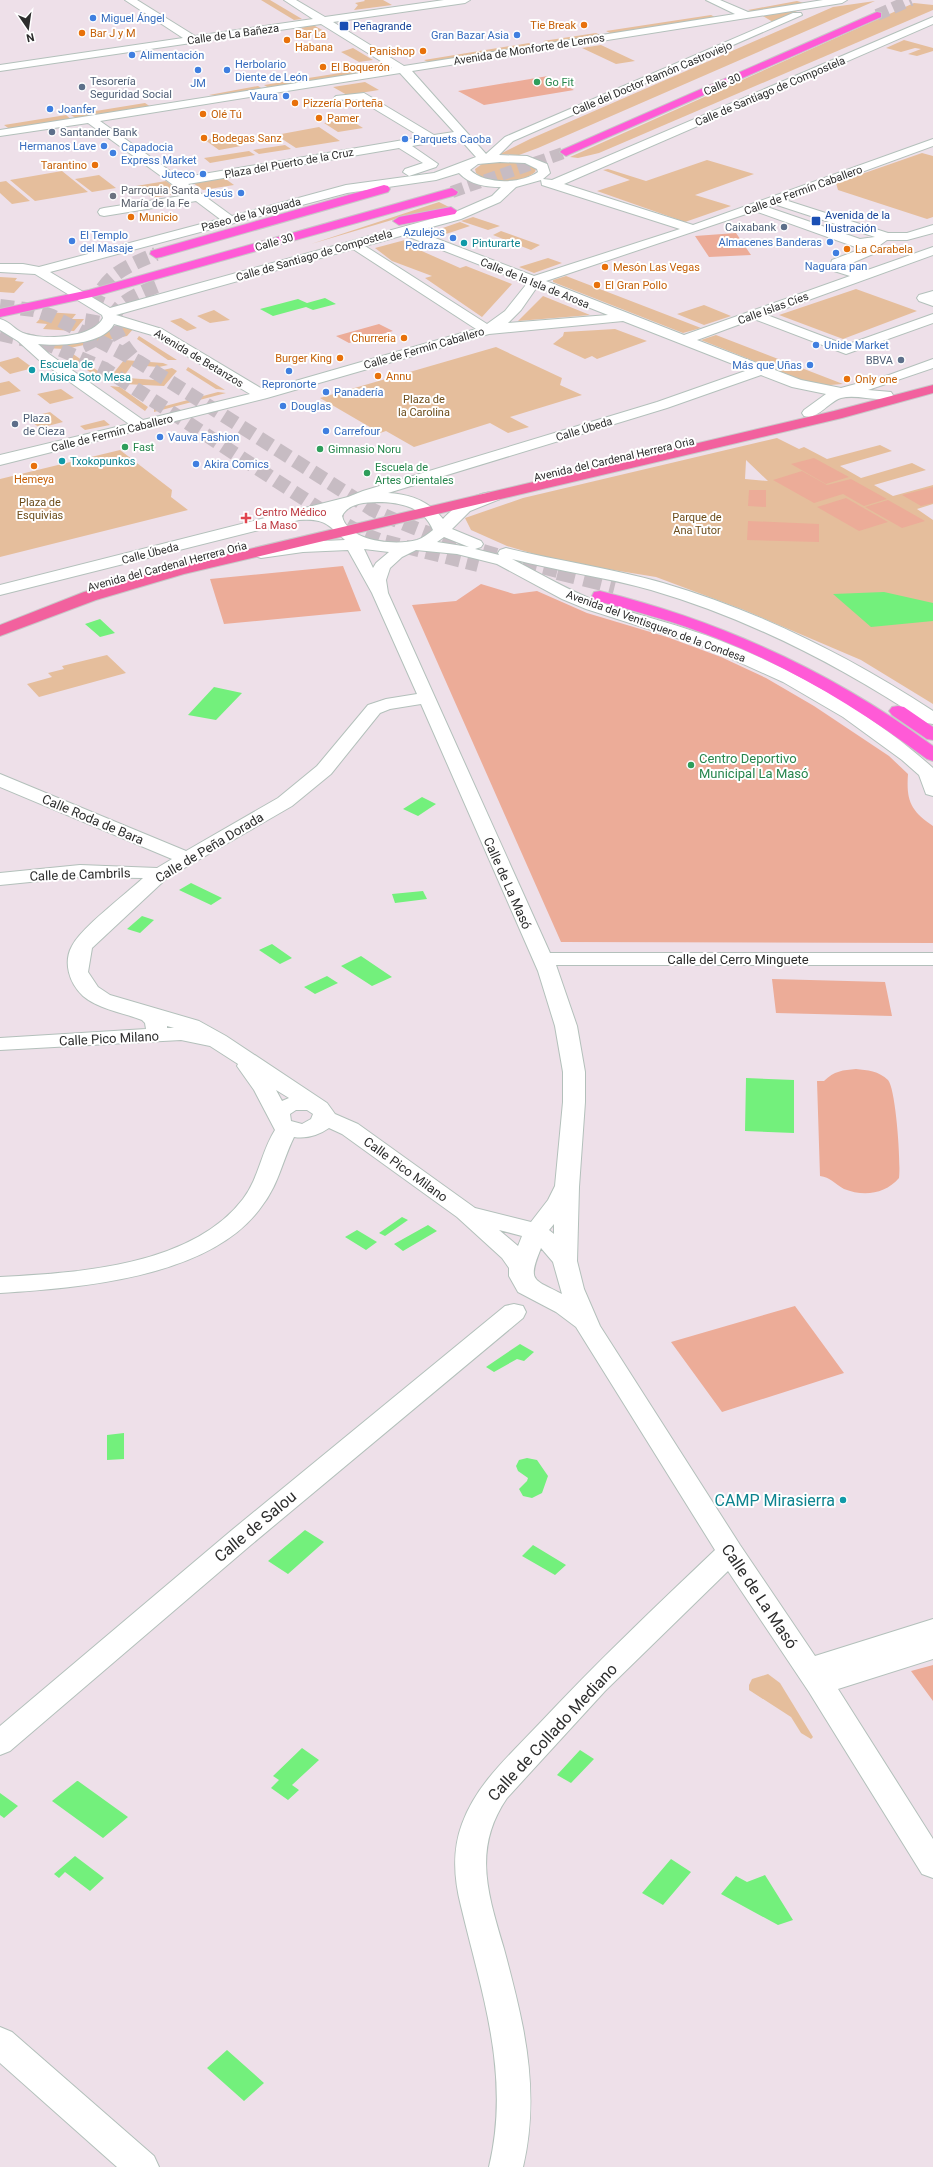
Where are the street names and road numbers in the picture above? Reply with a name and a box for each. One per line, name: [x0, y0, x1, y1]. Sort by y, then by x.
street label: Calle de La Bañeza: [186, 22, 280, 47]
street label: Avenida de Monforte de Lemos: [453, 31, 606, 68]
street label: Calle del Doctor Ramón Castroviejo: [570, 39, 734, 118]
street label: Calle de Santiago de Compostela: [693, 54, 847, 129]
street label: Calle 30: [702, 71, 743, 98]
street label: Plaza del Puerto de la Cruz: [223, 146, 355, 181]
street label: Calle de Fermín Caballero: [742, 163, 864, 218]
street label: Paseo de la Vaguada: [200, 195, 302, 234]
street label: Calle de Santiago de Compostela: [235, 227, 394, 284]
street label: Calle 30: [253, 231, 295, 254]
street label: Calle de la Isla de Arosa: [478, 256, 591, 311]
street label: Calle Islas Cíes: [736, 290, 811, 327]
street label: Calle de Fermín Caballero: [362, 325, 486, 372]
street label: Avenida de Betanzos: [152, 327, 246, 390]
street label: Calle de Fermín Caballero: [50, 412, 174, 455]
street label: Calle Úbeda: [554, 415, 614, 444]
street label: Avenida del Cardenal Herrera Oria: [533, 435, 696, 484]
street label: Avenida del Cardenal Herrera Oria: [86, 539, 248, 594]
street label: Calle Úbeda: [120, 540, 180, 567]
street label: Avenida del Ventisquero de la Condesa: [564, 588, 747, 665]
street label: Calle Roda de Bara: [40, 791, 146, 848]
street label: Calle de Peña Dorada: [152, 809, 266, 886]
street label: Calle de La Masó: [481, 835, 535, 932]
street label: Calle de Cambrils: [29, 865, 131, 884]
street label: Calle del Cerro Minguete: [667, 952, 809, 967]
street label: Calle Pico Milano: [59, 1028, 159, 1049]
street label: Calle Pico Milano: [361, 1134, 451, 1205]
street label: Calle de Salou: [211, 1487, 300, 1566]
street label: Calle de La Masó: [718, 1540, 802, 1652]
street label: Calle de Collado Mediano: [484, 1660, 621, 1805]

